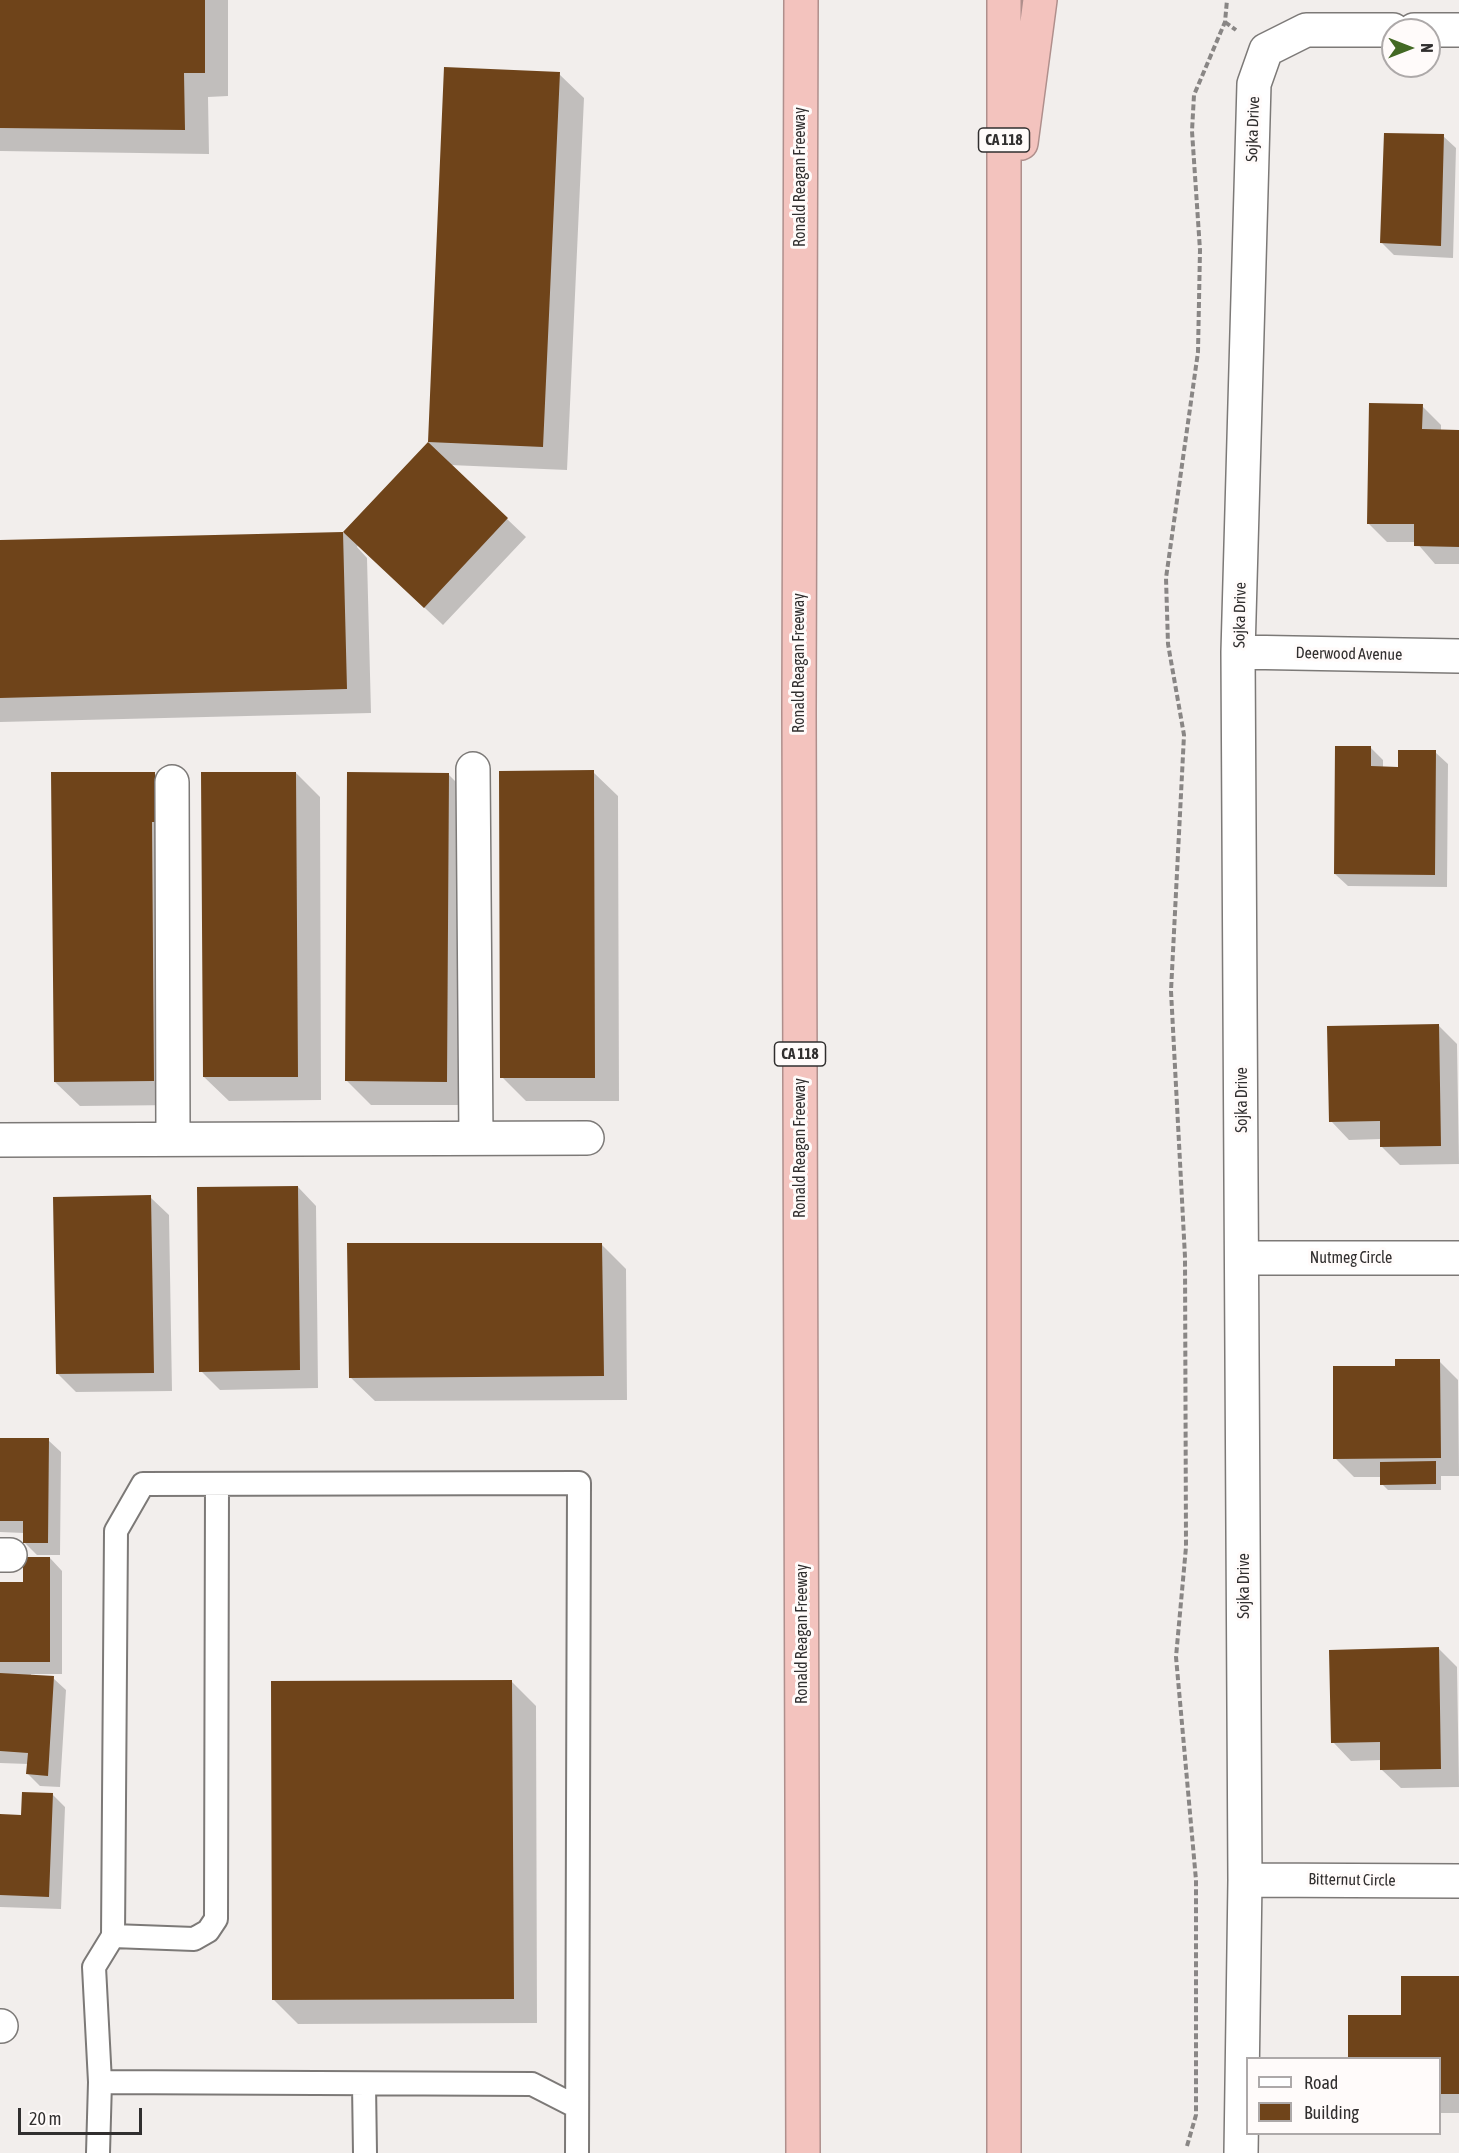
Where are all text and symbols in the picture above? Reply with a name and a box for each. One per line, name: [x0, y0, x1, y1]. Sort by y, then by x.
north arrow: [1381, 18, 1441, 78]
text: N: [1418, 43, 1436, 53]
street label: Sojka Drive: [1242, 96, 1264, 162]
street label: Ronald Reagan Freeway: [790, 107, 810, 247]
road number: CA 118: [978, 128, 1030, 152]
street label: Sojka Drive: [1230, 582, 1250, 648]
street label: Ronald Reagan Freeway: [789, 593, 809, 733]
street label: Deerwood Avenue: [1296, 643, 1402, 665]
road number: CA 118: [774, 1042, 826, 1066]
street label: Sojka Drive: [1232, 1067, 1252, 1133]
street label: Ronald Reagan Freeway: [790, 1078, 810, 1218]
street label: Nutmeg Circle: [1310, 1248, 1392, 1268]
street label: Sojka Drive: [1234, 1553, 1254, 1619]
street label: Ronald Reagan Freeway: [792, 1564, 812, 1704]
street label: Bitternut Circle: [1308, 1870, 1396, 1890]
legend: [1246, 2057, 1441, 2135]
text: Road: [1304, 2072, 1338, 2093]
scale bar: [21, 2096, 146, 2134]
text: Building: [1304, 2102, 1359, 2123]
text: 20 m: [29, 2108, 61, 2129]

